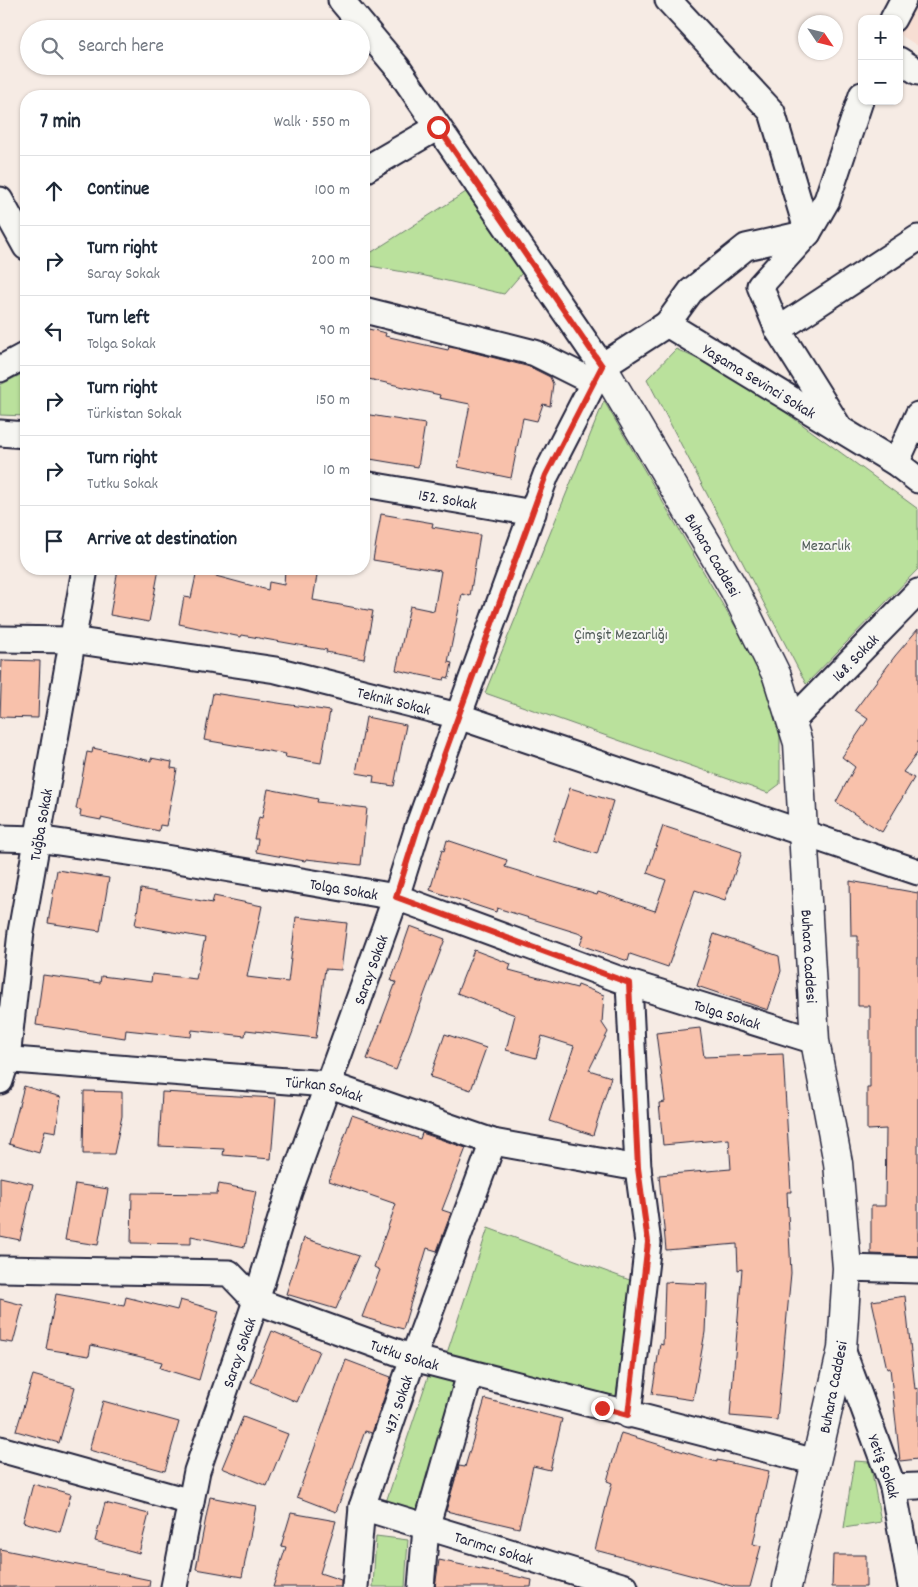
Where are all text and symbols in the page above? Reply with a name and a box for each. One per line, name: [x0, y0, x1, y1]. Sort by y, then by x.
north arrow: [798, 15, 843, 60]
map controls: [858, 15, 903, 105]
button: +: [858, 15, 903, 60]
search box: [20, 20, 370, 75]
icon: search: [38, 34, 66, 62]
text: Search here: [78, 34, 164, 61]
button: −: [858, 60, 903, 105]
text: 7 min: [40, 108, 81, 138]
text: Walk · 550 m: [274, 111, 350, 134]
route start: [427, 116, 450, 139]
icon: ahead: [40, 177, 68, 205]
text: Continue: [87, 177, 149, 204]
text: 100 m: [314, 179, 350, 202]
text: Turn right: [87, 236, 158, 263]
icon: right: [40, 247, 68, 275]
text: 200 m: [311, 249, 350, 272]
text: Saray Sokak: [87, 263, 160, 286]
text: Turn left: [87, 306, 150, 333]
icon: left: [40, 317, 68, 345]
text: 90 m: [319, 319, 350, 342]
text: Tolga Sokak: [87, 333, 156, 356]
street label: Yaşama Sevinci Sokak: [697, 339, 820, 426]
text: Turn right: [87, 376, 158, 403]
icon: right: [40, 387, 68, 415]
text: 150 m: [316, 389, 350, 412]
text: Türkistan Sokak: [87, 403, 182, 426]
text: Turn right: [87, 446, 158, 473]
icon: right: [40, 457, 68, 485]
text: 10 m: [323, 459, 350, 482]
text: Tutku Sokak: [87, 473, 158, 496]
street label: 152. Sokak: [416, 485, 478, 517]
street label: Buhara Caddesi: [678, 510, 745, 601]
icon: arrive: [40, 527, 68, 555]
text: Arrive at destination: [87, 527, 237, 554]
park label: Mezarlık: [801, 535, 851, 558]
park label: Çimşit Mezarlığı: [574, 624, 668, 647]
street label: 168. Sokak: [828, 630, 885, 688]
street label: Teknik Sokak: [354, 682, 433, 723]
street label: Tuğba Sokak: [25, 787, 60, 863]
street label: Tolga Sokak: [308, 874, 380, 908]
street label: Buhara Caddesi: [794, 909, 822, 1004]
street label: Saray Sokak: [349, 932, 395, 1008]
street label: Tolga Sokak: [690, 995, 763, 1037]
street label: Türkan Sokak: [284, 1072, 366, 1110]
street label: Saray Sokak: [218, 1315, 263, 1391]
street label: Tutku Sokak: [366, 1334, 441, 1378]
street label: Buhara Caddesi: [814, 1339, 855, 1436]
street label: 437. Sokak: [379, 1372, 420, 1438]
route end: [591, 1397, 614, 1420]
street label: Yetiş Sokak: [861, 1432, 904, 1501]
street label: Tarımcı Sokak: [451, 1527, 536, 1572]

